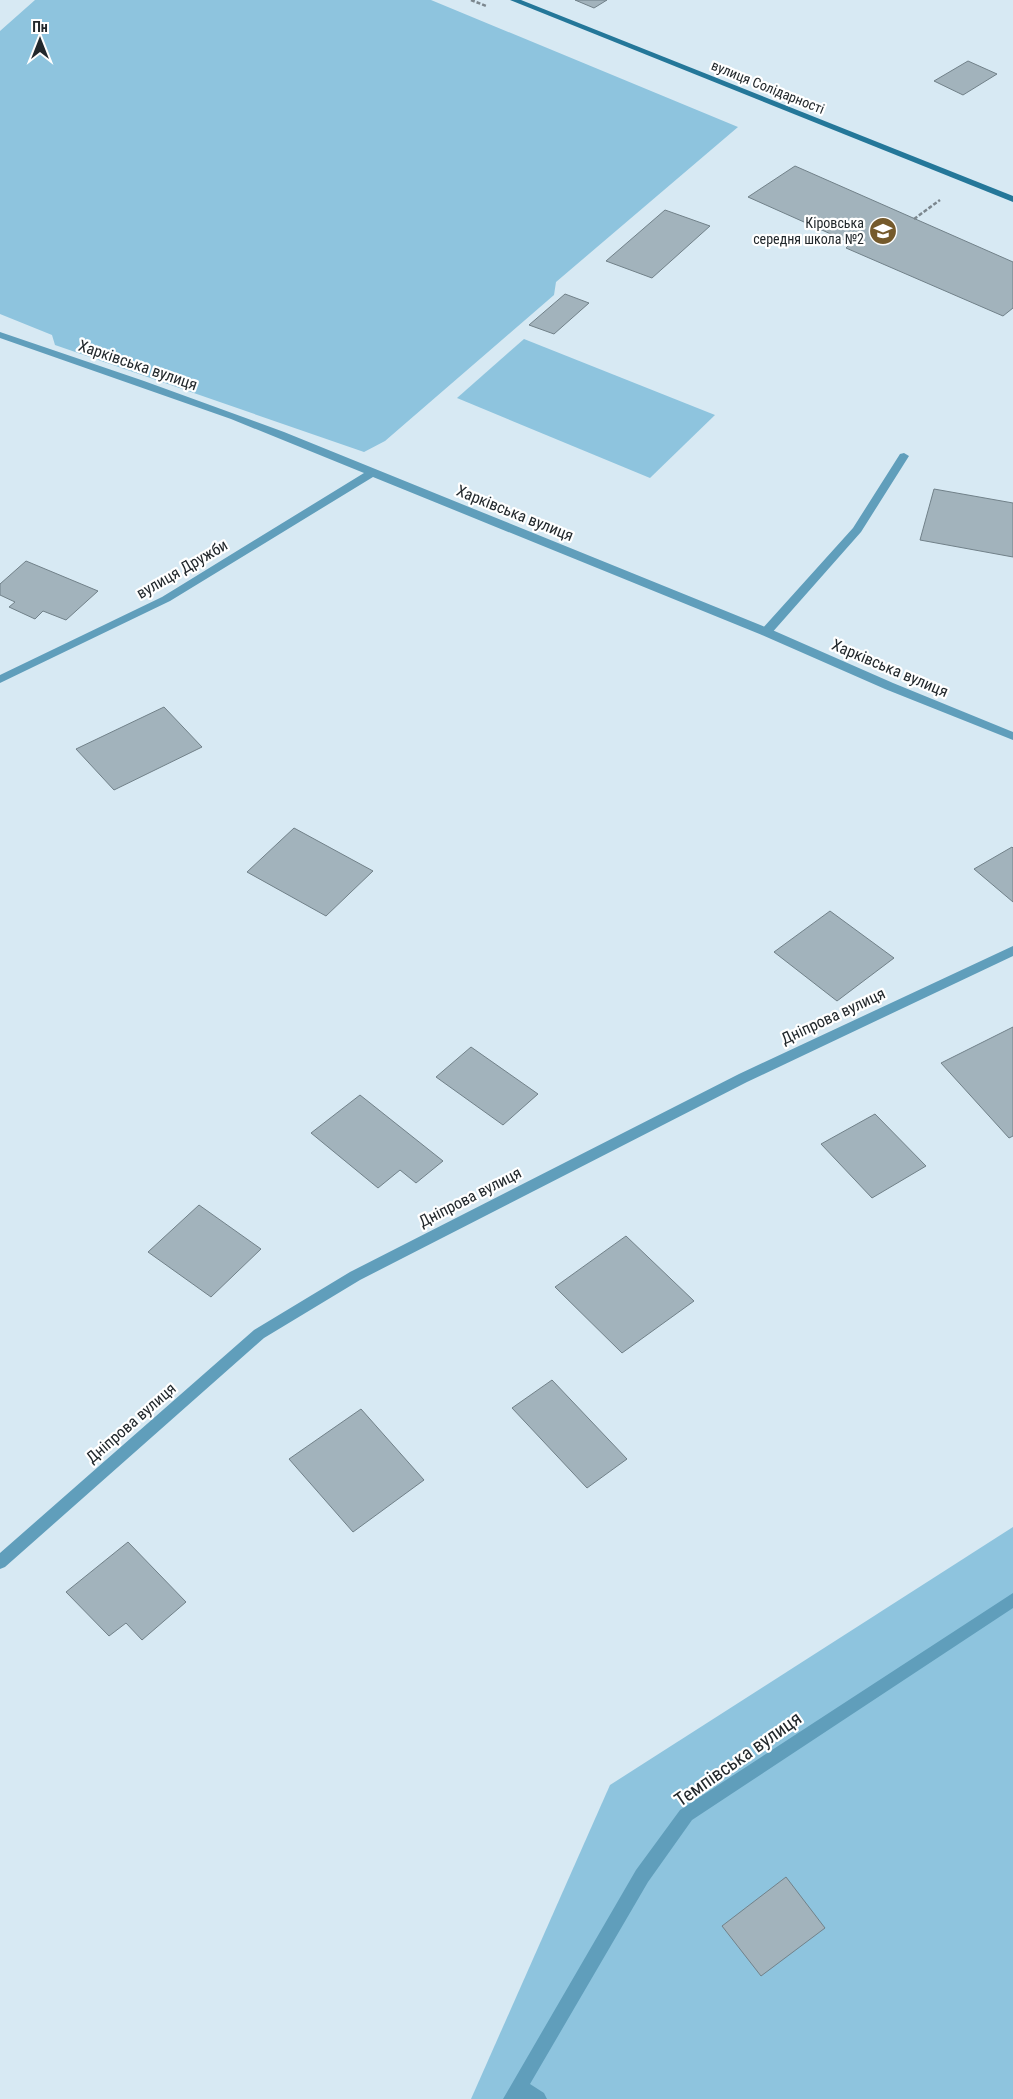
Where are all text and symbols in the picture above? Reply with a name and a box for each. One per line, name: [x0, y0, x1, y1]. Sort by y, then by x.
north arrow: [15, 15, 65, 65]
text: Пн: [32, 19, 48, 35]
street label: вулиця Солідарності: [709, 57, 827, 117]
place label: Кіровська середня школа №2: [753, 215, 864, 247]
school or university icon: Кіровська середня школа №2: [868, 216, 898, 246]
street label: Харківська вулиця: [76, 336, 200, 394]
street label: Харківська вулиця: [454, 481, 576, 545]
street label: вулиця Дружби: [133, 535, 231, 603]
street label: Харківська вулиця: [829, 635, 951, 701]
street label: Дніпрова вулиця: [778, 984, 888, 1048]
street label: Дніпрова вулиця: [415, 1163, 525, 1231]
street label: Дніпрова вулиця: [82, 1379, 180, 1467]
street label: Темпівська вулиця: [670, 1707, 806, 1811]

